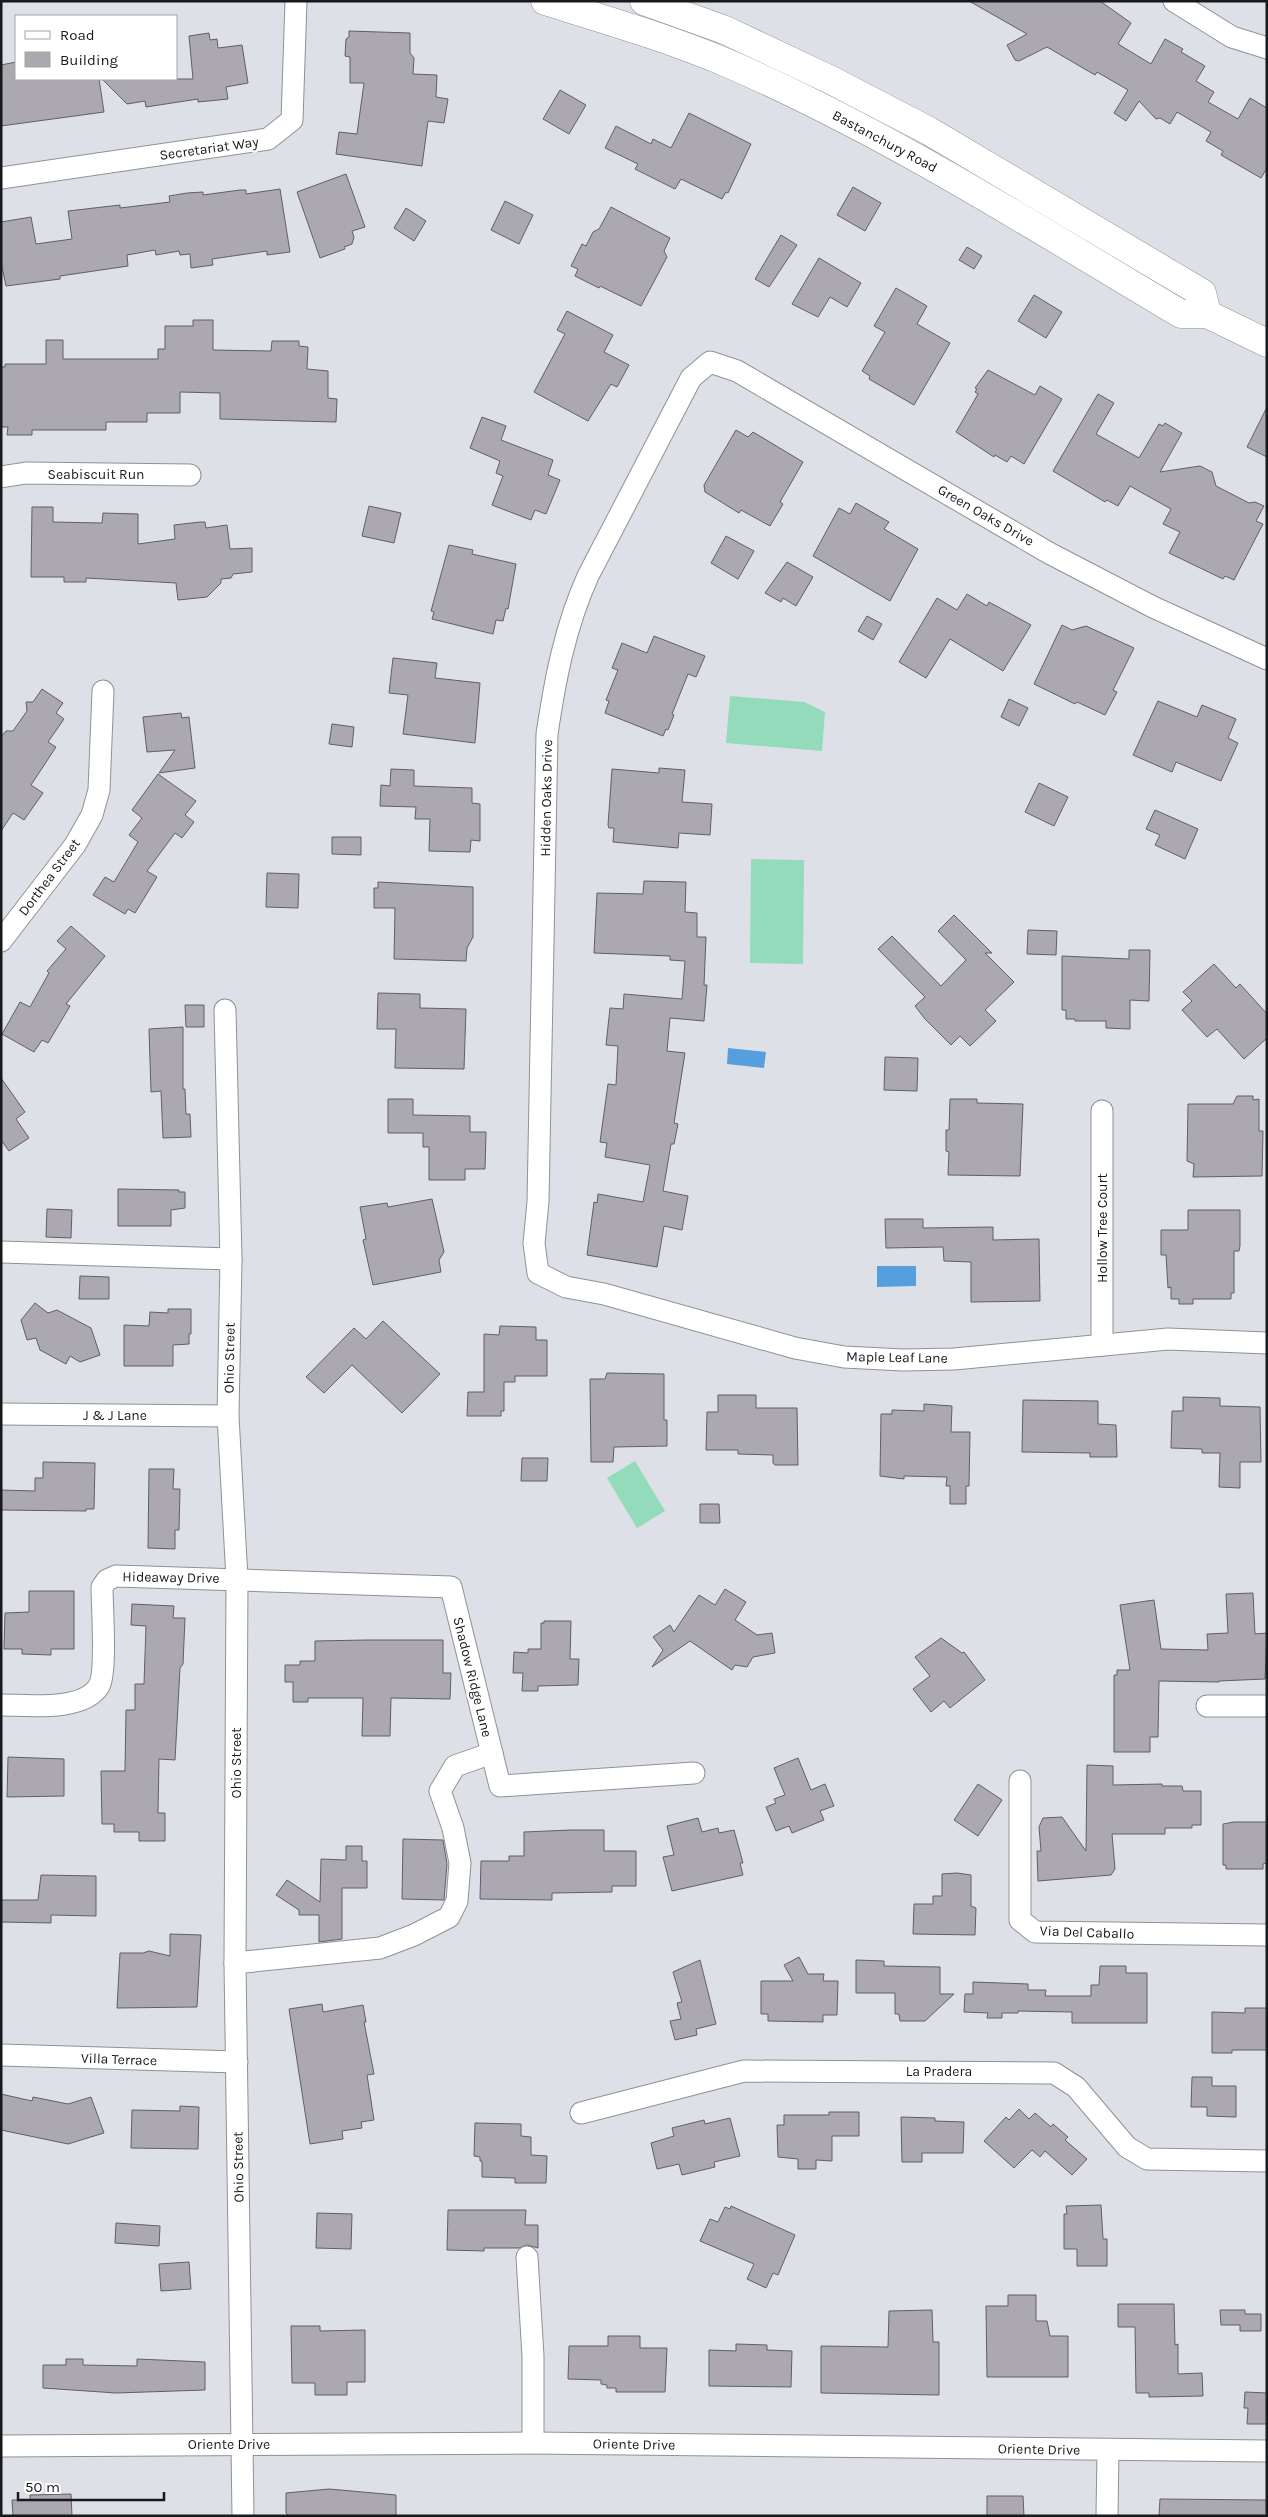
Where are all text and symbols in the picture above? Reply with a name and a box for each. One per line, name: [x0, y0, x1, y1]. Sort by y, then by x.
legend: [15, 15, 178, 80]
text: Road: [60, 26, 95, 44]
text: Building: [60, 51, 118, 69]
street label: Bastanchury Road: [829, 107, 940, 176]
street label: Secretariat Way: [158, 133, 260, 164]
street label: Seabiscuit Run: [47, 466, 145, 483]
street label: Green Oaks Drive: [935, 481, 1037, 550]
street label: Hidden Oaks Drive: [537, 739, 556, 857]
street label: Dorthea Street: [15, 835, 84, 919]
street label: Hollow Tree Court: [1094, 1173, 1111, 1283]
street label: Ohio Street: [220, 1322, 239, 1394]
street label: Maple Leaf Lane: [846, 1348, 948, 1367]
street label: J & J Lane: [83, 1407, 147, 1424]
street label: Hideaway Drive: [122, 1568, 220, 1587]
street label: Shadow Ridge Lane: [449, 1615, 496, 1739]
street label: Ohio Street: [228, 1727, 245, 1799]
street label: Via Del Caballo: [1039, 1922, 1135, 1943]
street label: Villa Terrace: [81, 2050, 157, 2069]
street label: La Pradera: [906, 2063, 972, 2080]
street label: Ohio Street: [229, 2131, 248, 2203]
street label: Oriente Drive: [593, 2435, 675, 2454]
street label: Oriente Drive: [188, 2436, 270, 2453]
street label: Oriente Drive: [998, 2440, 1080, 2459]
scale bar: [18, 2470, 164, 2502]
text: 50 m: [25, 2478, 60, 2496]

